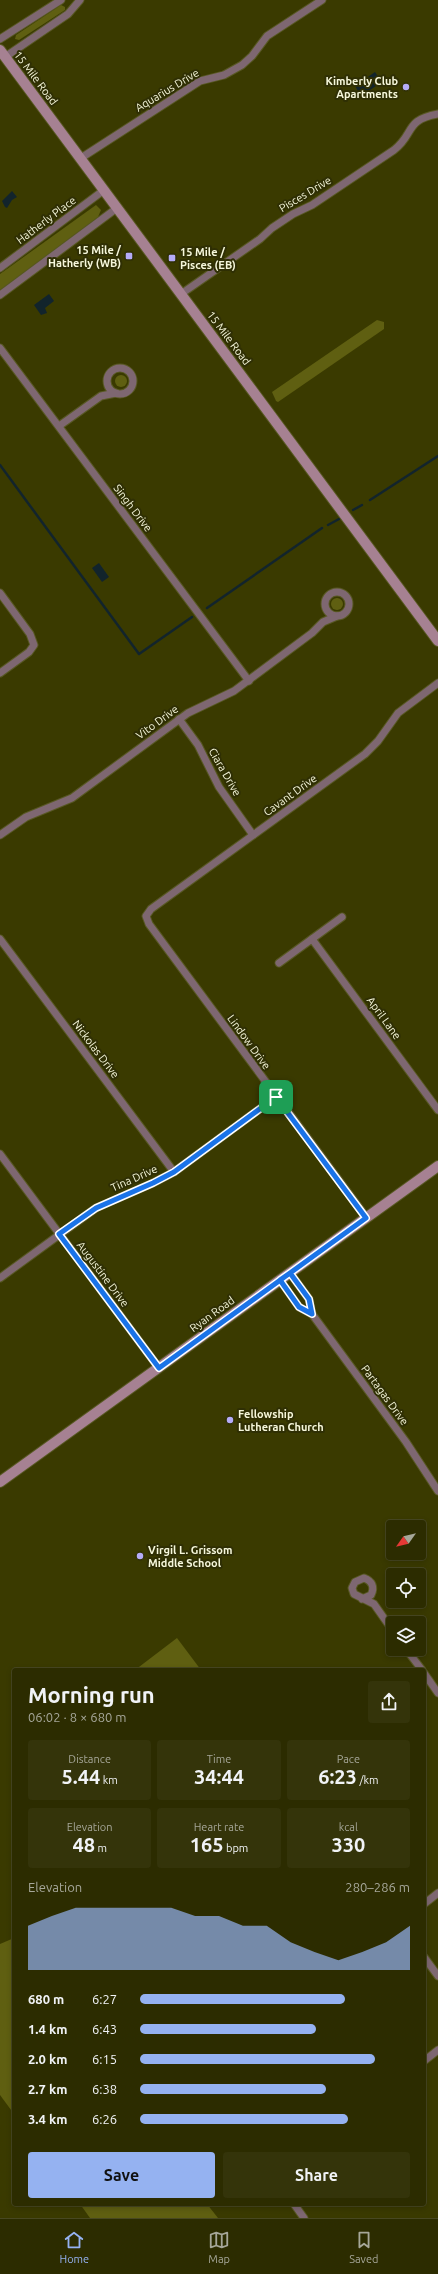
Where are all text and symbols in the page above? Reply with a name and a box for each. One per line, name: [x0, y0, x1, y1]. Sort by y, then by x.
street label: 15 Mile Road: [12, 49, 60, 107]
street label: Aquarius Drive: [133, 66, 201, 114]
place label: Kimberly Club Apartments: [325, 75, 398, 100]
marker: Kimberly Club Apartments: [401, 82, 411, 92]
street label: Pisces Drive: [277, 174, 333, 214]
street label: Hatherly Place: [14, 194, 78, 246]
place label: 15 Mile / Hatherly (WB): [48, 244, 121, 270]
place label: 15 Mile / Pisces (EB): [180, 246, 236, 272]
marker: 15 Mile / Hatherly (WB): [124, 251, 134, 261]
marker: 15 Mile / Pisces (EB): [167, 253, 177, 263]
street label: 15 Mile Road: [205, 309, 253, 367]
street label: Singh Drive: [111, 482, 155, 534]
street label: Vito Drive: [134, 703, 180, 741]
street label: Ciara Drive: [206, 746, 244, 798]
street label: Cavant Drive: [261, 772, 319, 818]
street label: April Lane: [365, 994, 403, 1042]
street label: Lindow Drive: [225, 1012, 273, 1072]
street label: Nickolas Drive: [70, 1018, 122, 1080]
pin: [259, 1080, 293, 1114]
icon: arrive: [265, 1086, 287, 1108]
street label: Tina Drive: [109, 1162, 159, 1194]
street label: Augustine Drive: [75, 1239, 131, 1309]
street label: Ryan Road: [187, 1294, 237, 1334]
street label: Partagas Drive: [359, 1363, 411, 1427]
place label: Fellowship Lutheran Church: [238, 1408, 324, 1433]
marker: Fellowship Lutheran Church: [225, 1415, 235, 1425]
north arrow: [386, 1520, 426, 1560]
map controls: [386, 1520, 426, 1656]
place label: Virgil L. Grissom Middle School: [148, 1544, 232, 1569]
marker: Virgil L. Grissom Middle School: [135, 1551, 145, 1561]
button: locate: [386, 1568, 426, 1608]
button: layers: [386, 1616, 426, 1656]
button: share: [368, 1681, 410, 1723]
text: Morning run: [28, 1682, 155, 1707]
text: 06:02 · 8 × 680 m: [28, 1710, 127, 1724]
text: Distance: [68, 1753, 111, 1765]
text: Time: [207, 1753, 231, 1765]
text: Pace: [337, 1753, 360, 1765]
text: 5.44: [61, 1765, 100, 1788]
text: 34:44: [194, 1765, 244, 1788]
text: 6:23: [318, 1765, 357, 1788]
text: km: [100, 1774, 118, 1786]
text: /km: [357, 1774, 379, 1786]
text: Elevation: [67, 1821, 113, 1833]
text: Heart rate: [194, 1821, 244, 1833]
text: kcal: [339, 1821, 358, 1833]
text: 48: [72, 1833, 95, 1856]
text: 165: [190, 1833, 223, 1856]
text: 330: [331, 1833, 365, 1856]
text: m: [95, 1842, 107, 1854]
text: bpm: [223, 1842, 248, 1854]
text: Elevation: [28, 1880, 82, 1894]
text: 280–286 m: [345, 1880, 410, 1894]
text: 680 m: [28, 1992, 64, 2006]
text: 6:27: [92, 1992, 117, 2006]
text: 1.4 km: [28, 2022, 67, 2036]
text: 6:43: [92, 2022, 117, 2036]
text: 2.0 km: [28, 2052, 67, 2066]
text: 6:15: [92, 2052, 117, 2066]
text: 2.7 km: [28, 2082, 67, 2096]
text: 6:38: [92, 2082, 117, 2096]
text: 3.4 km: [28, 2112, 67, 2126]
text: 6:26: [92, 2112, 117, 2126]
button: Save: [28, 2152, 215, 2198]
button: Share: [223, 2152, 410, 2198]
tab: Home: [60, 2229, 89, 2265]
tab: Map: [208, 2229, 230, 2265]
tab: Saved: [349, 2229, 378, 2265]

